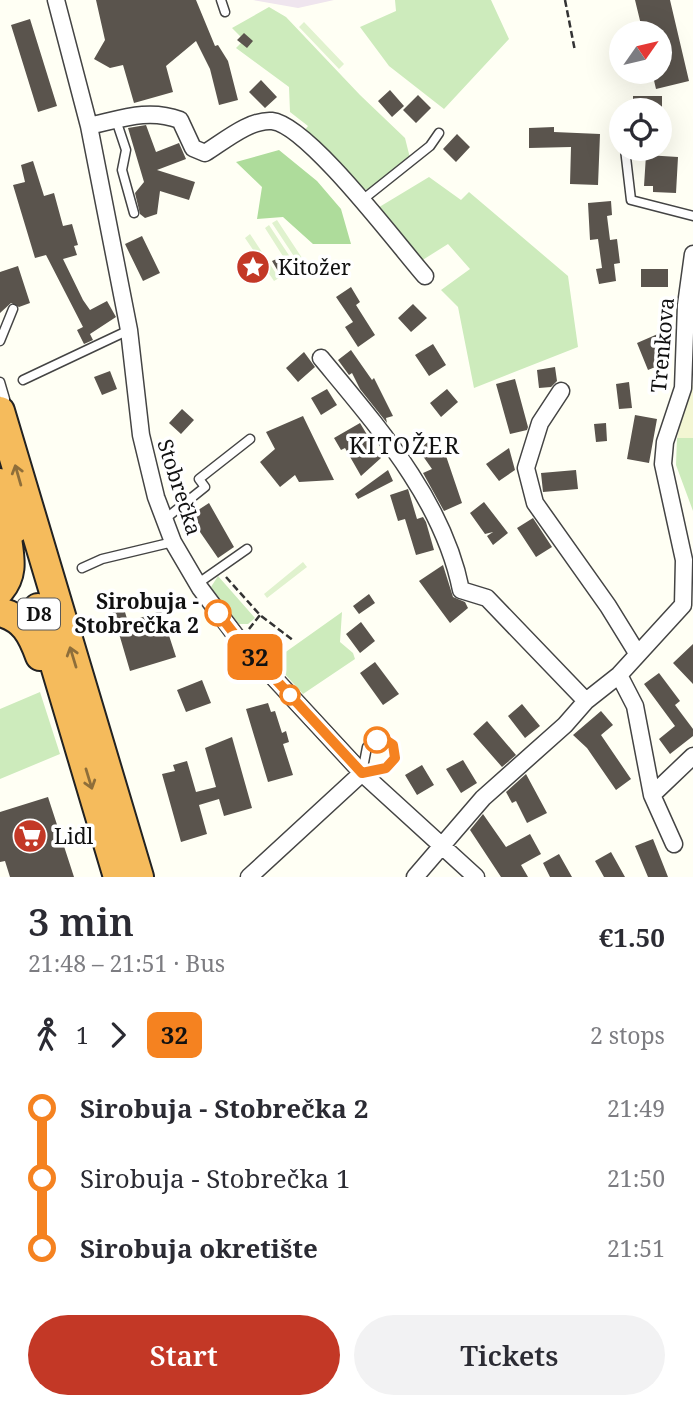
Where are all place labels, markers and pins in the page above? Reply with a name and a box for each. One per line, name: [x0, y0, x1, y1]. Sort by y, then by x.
place icon: Kitožer: [234, 248, 272, 286]
place label: Kitožer: [278, 253, 351, 281]
place label: Sirobuja - Stobrečka 2: [74, 587, 199, 639]
marker: Sirobuja - Stobrečka 2: [205, 600, 231, 626]
unlabelled marker: [280, 685, 300, 705]
unlabelled marker: [364, 727, 390, 753]
supermarket icon: Lidl: [11, 817, 49, 855]
place label: Lidl: [54, 822, 94, 850]

